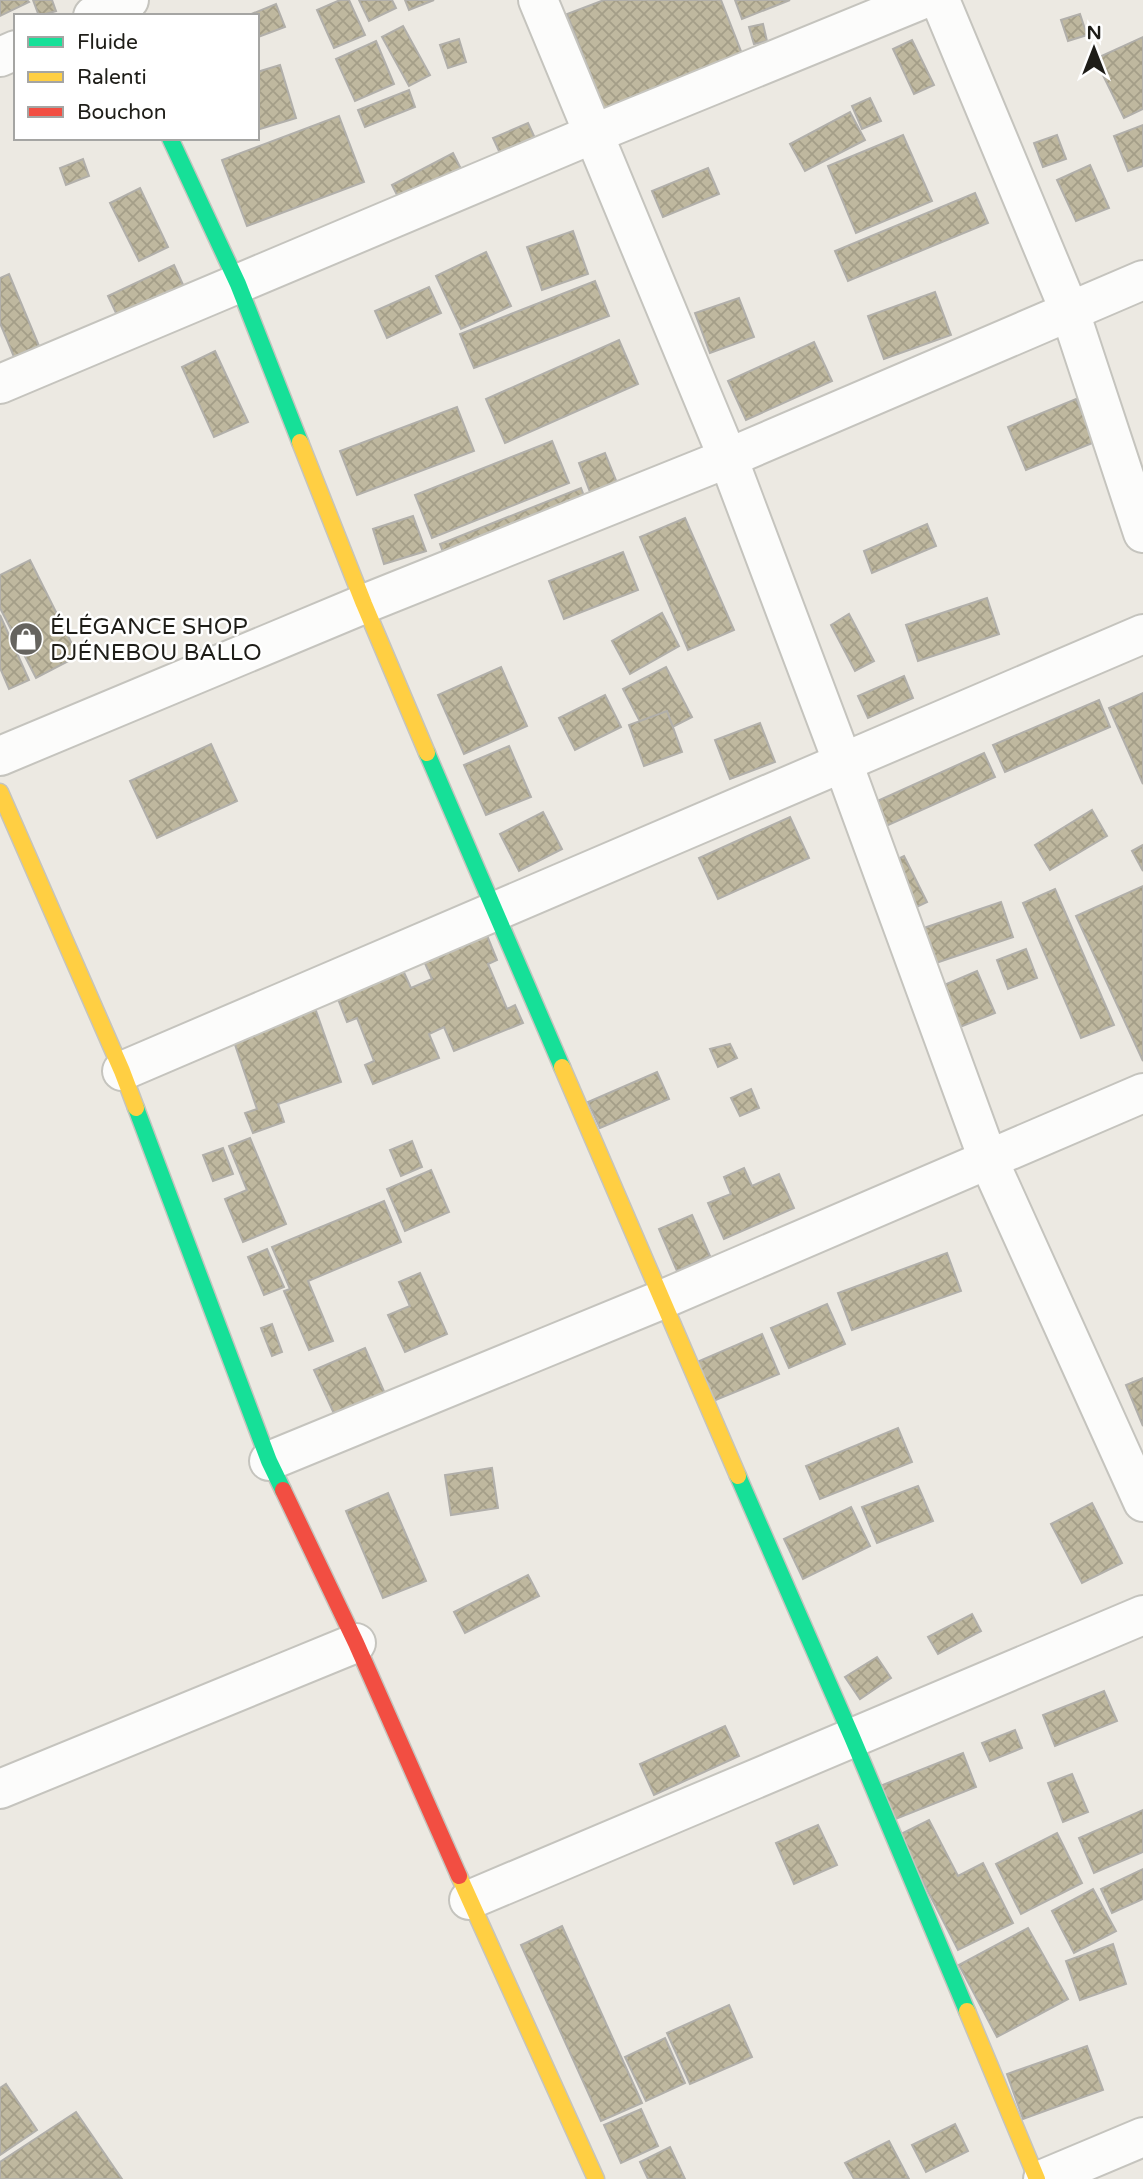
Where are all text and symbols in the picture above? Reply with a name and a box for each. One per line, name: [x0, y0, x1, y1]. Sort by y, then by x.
legend: [14, 14, 259, 140]
north arrow: [1059, 14, 1129, 84]
text: N: [1086, 22, 1102, 44]
text: Fluide: [77, 30, 138, 55]
text: Ralenti: [77, 65, 147, 90]
text: Bouchon: [77, 100, 167, 125]
place label: ÉLÉGANCE SHOP DJÉNEBOU BALLO: [50, 613, 262, 667]
shop icon: ÉLÉGANCE SHOP DJÉNEBOU BALLO: [7, 620, 45, 658]

